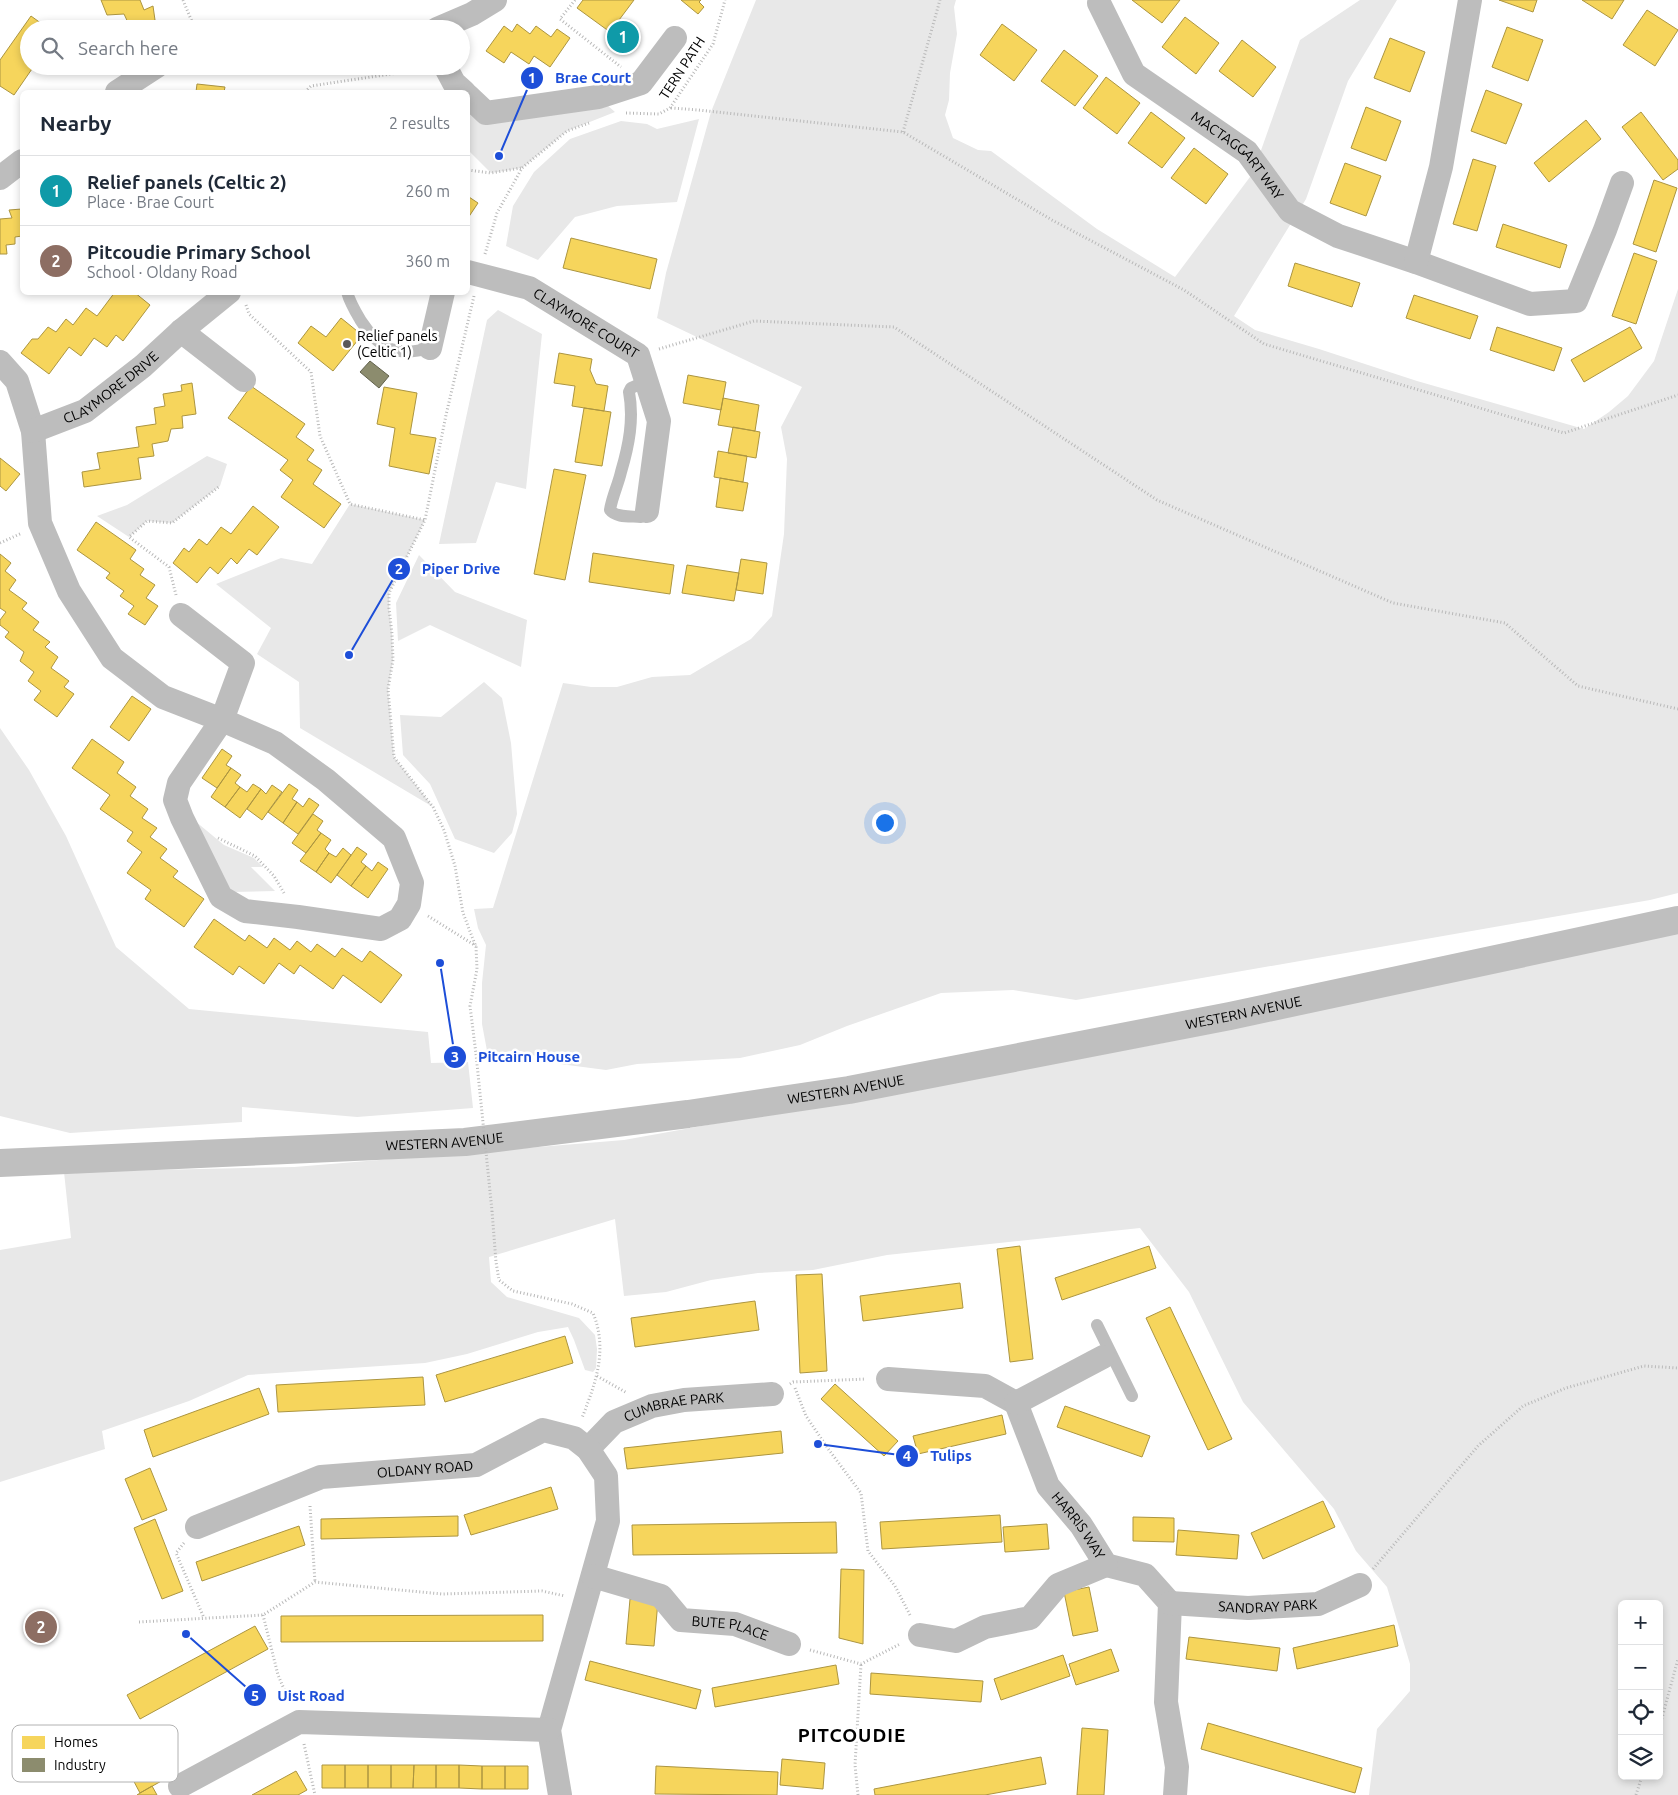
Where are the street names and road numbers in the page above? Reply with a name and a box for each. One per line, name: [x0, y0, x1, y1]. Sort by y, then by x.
street label: TERN PATH: [656, 34, 708, 102]
street label: MACTAGGART WAY: [1188, 108, 1287, 203]
street label: CLAYMORE COURT: [530, 285, 642, 362]
street label: CLAYMORE DRIVE: [61, 348, 162, 427]
street label: WESTERN AVENUE: [1184, 993, 1303, 1032]
street label: WESTERN AVENUE: [786, 1071, 906, 1107]
street label: WESTERN AVENUE: [385, 1129, 505, 1154]
street label: CUMBRAE PARK: [621, 1389, 725, 1425]
street label: OLDANY ROAD: [376, 1457, 474, 1481]
street label: HARRIS WAY: [1049, 1489, 1108, 1562]
street label: SANDRAY PARK: [1218, 1596, 1318, 1616]
street label: BUTE PLACE: [691, 1613, 771, 1644]

